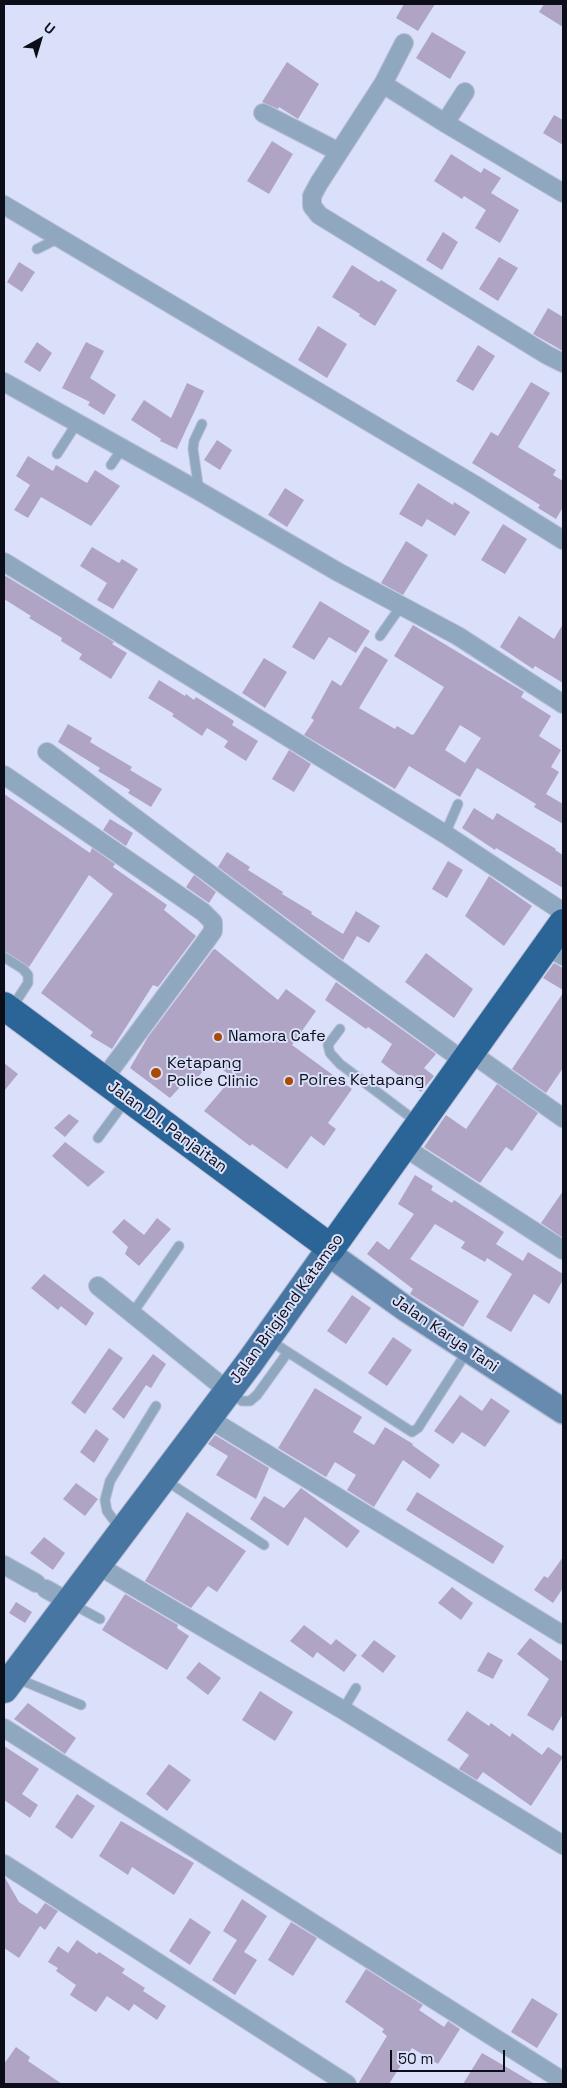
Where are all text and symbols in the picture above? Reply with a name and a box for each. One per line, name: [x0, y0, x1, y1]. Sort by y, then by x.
north arrow: [15, 15, 65, 65]
text: U: [40, 18, 59, 38]
place label: Namora Cafe: [228, 1027, 326, 1047]
marker: Namora Cafe: [212, 1031, 224, 1043]
place label: Ketapang Police Clinic: [167, 1054, 259, 1092]
marker: Ketapang Police Clinic: [149, 1066, 163, 1080]
place label: Polres Ketapang: [299, 1071, 425, 1091]
marker: Polres Ketapang: [283, 1075, 295, 1087]
street label: Jalan D.I. Panjaitan: [103, 1077, 231, 1177]
street label: Jalan Brigjend Katamso: [226, 1230, 348, 1388]
street label: Jalan Karya Tani: [388, 1291, 502, 1377]
scale bar: [392, 2040, 507, 2072]
text: 50 m: [398, 2049, 433, 2068]

